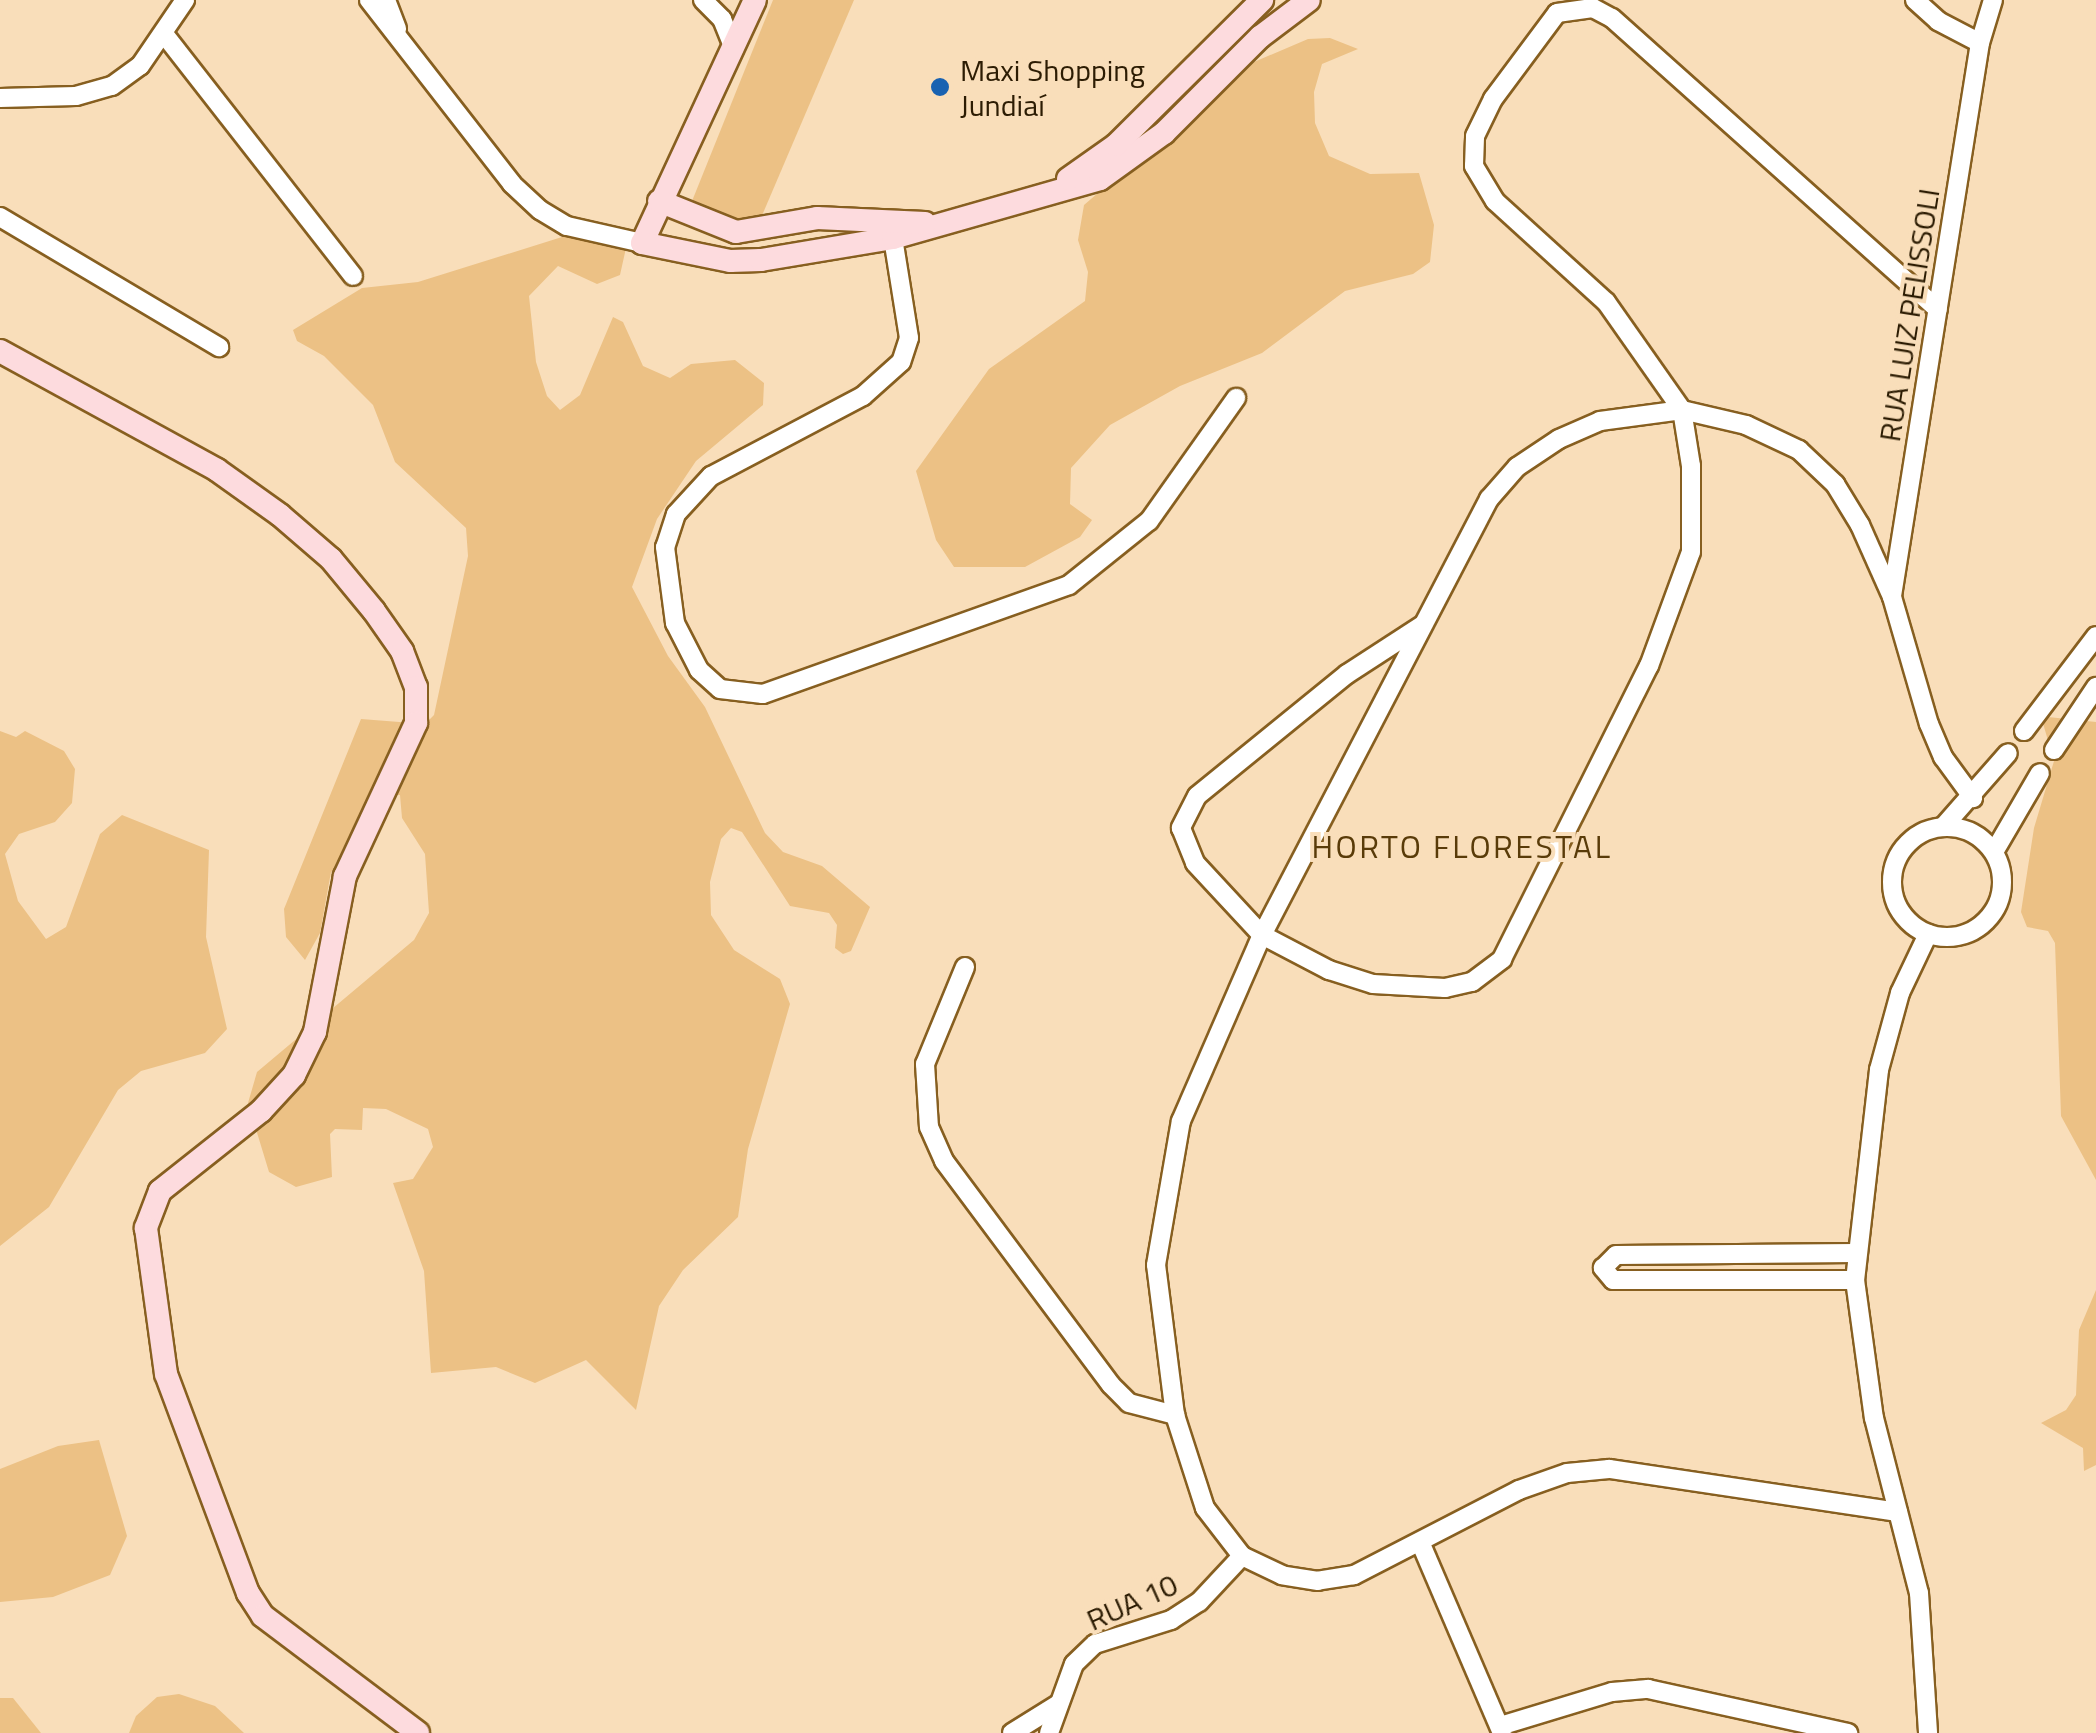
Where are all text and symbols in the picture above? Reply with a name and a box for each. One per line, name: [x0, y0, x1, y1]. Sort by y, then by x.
place label: Maxi Shopping Jundiaí: [960, 52, 1145, 122]
marker: Maxi Shopping Jundiaí: [929, 76, 951, 98]
street label: RUA LUIZ PELISSOLI: [1871, 186, 1947, 444]
district label: HORTO FLORESTAL: [1312, 827, 1612, 865]
street label: RUA 10: [1081, 1566, 1183, 1638]

